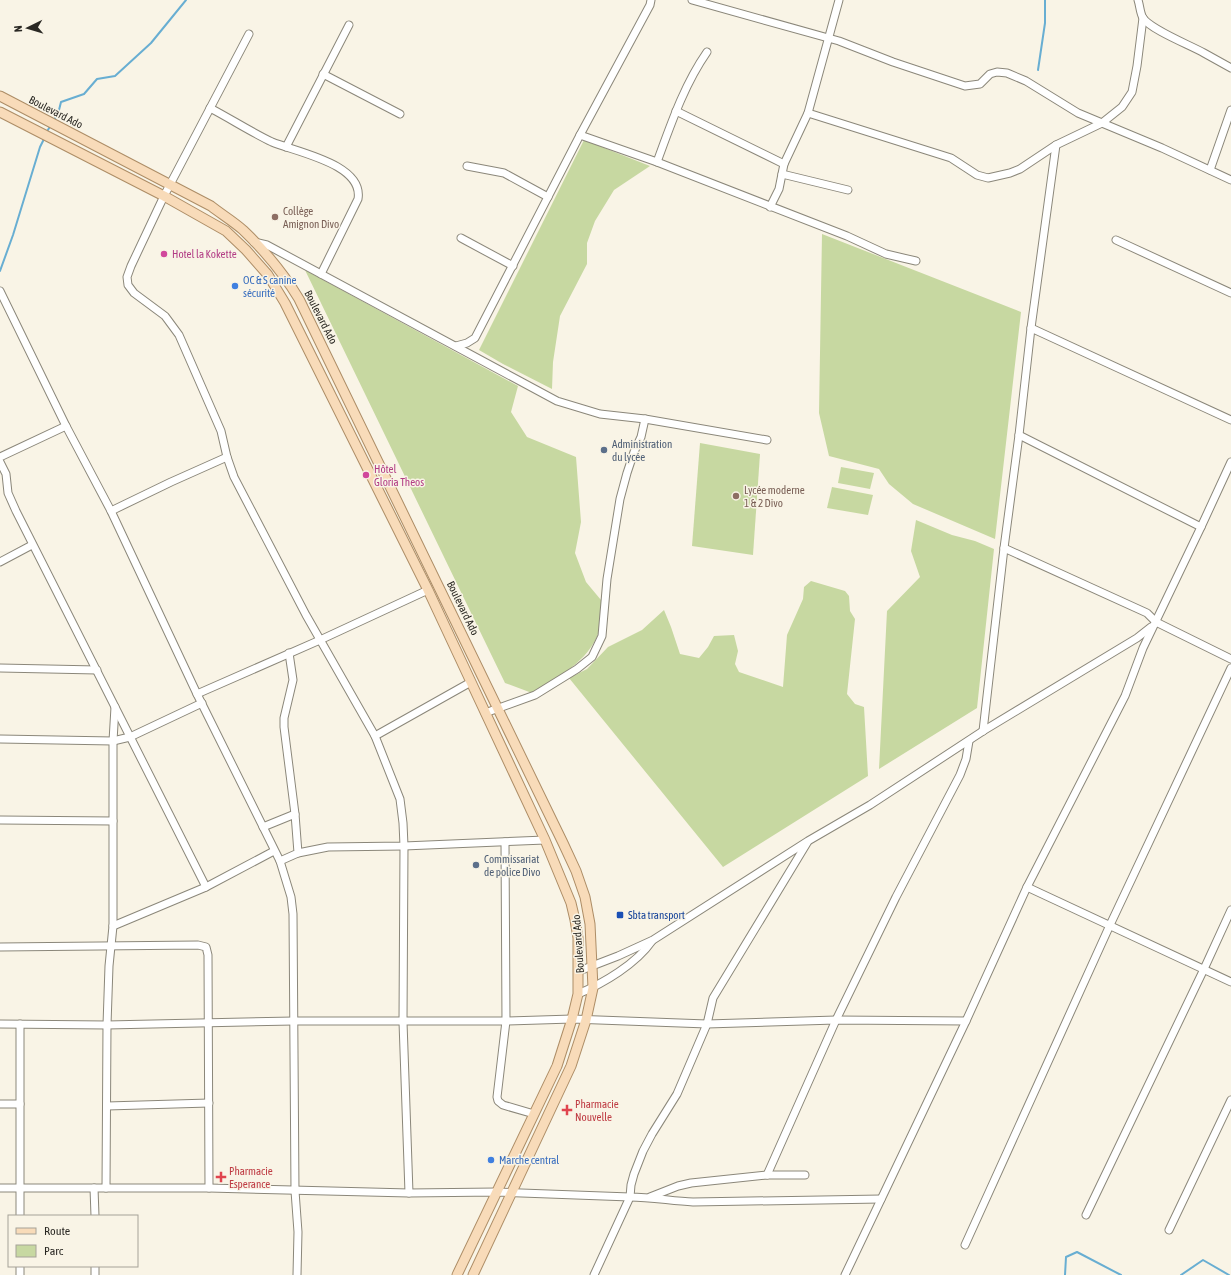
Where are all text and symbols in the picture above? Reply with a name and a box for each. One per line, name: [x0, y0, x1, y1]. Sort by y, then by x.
north arrow: [8, 8, 48, 48]
text: N: [12, 25, 24, 33]
street label: Boulevard Ado: [27, 93, 85, 131]
place label: Collège Amignon Divo: [283, 205, 339, 230]
marker: Collège Amignon Divo: [270, 212, 280, 222]
place label: Hotel la Kokette: [172, 248, 237, 260]
marker: Hotel la Kokette: [159, 249, 169, 259]
place label: OC & S canine sécurité: [243, 274, 297, 299]
marker: OC & S canine sécurité: [230, 281, 240, 291]
street label: Boulevard Ado: [302, 288, 340, 346]
place label: Administration du lycée: [612, 438, 672, 463]
marker: Administration du lycée: [599, 445, 609, 455]
place label: Hôtel Gloria Theos: [374, 463, 424, 488]
marker: Hôtel Gloria Theos: [361, 470, 371, 480]
place label: Lycée moderne 1 & 2 Divo: [744, 484, 805, 509]
marker: Lycée moderne 1 & 2 Divo: [731, 491, 741, 501]
street label: Boulevard Ado: [445, 579, 481, 637]
place label: Commissariat de police Divo: [484, 853, 540, 878]
marker: Commissariat de police Divo: [471, 860, 481, 870]
place label: Sbta transport: [628, 909, 685, 921]
marker: Sbta transport: [615, 910, 625, 920]
street label: Boulevard Ado: [570, 914, 586, 974]
place label: Pharmacie Nouvelle: [575, 1098, 619, 1123]
marker: Pharmacie Nouvelle: [562, 1105, 572, 1115]
place label: Marche central: [499, 1154, 559, 1166]
marker: Marche central: [486, 1155, 496, 1165]
place label: Pharmacie Esperance: [229, 1165, 273, 1190]
marker: Pharmacie Esperance: [216, 1172, 226, 1182]
legend: [8, 1215, 138, 1267]
text: Route: [44, 1224, 70, 1238]
text: Parc: [44, 1244, 64, 1258]

